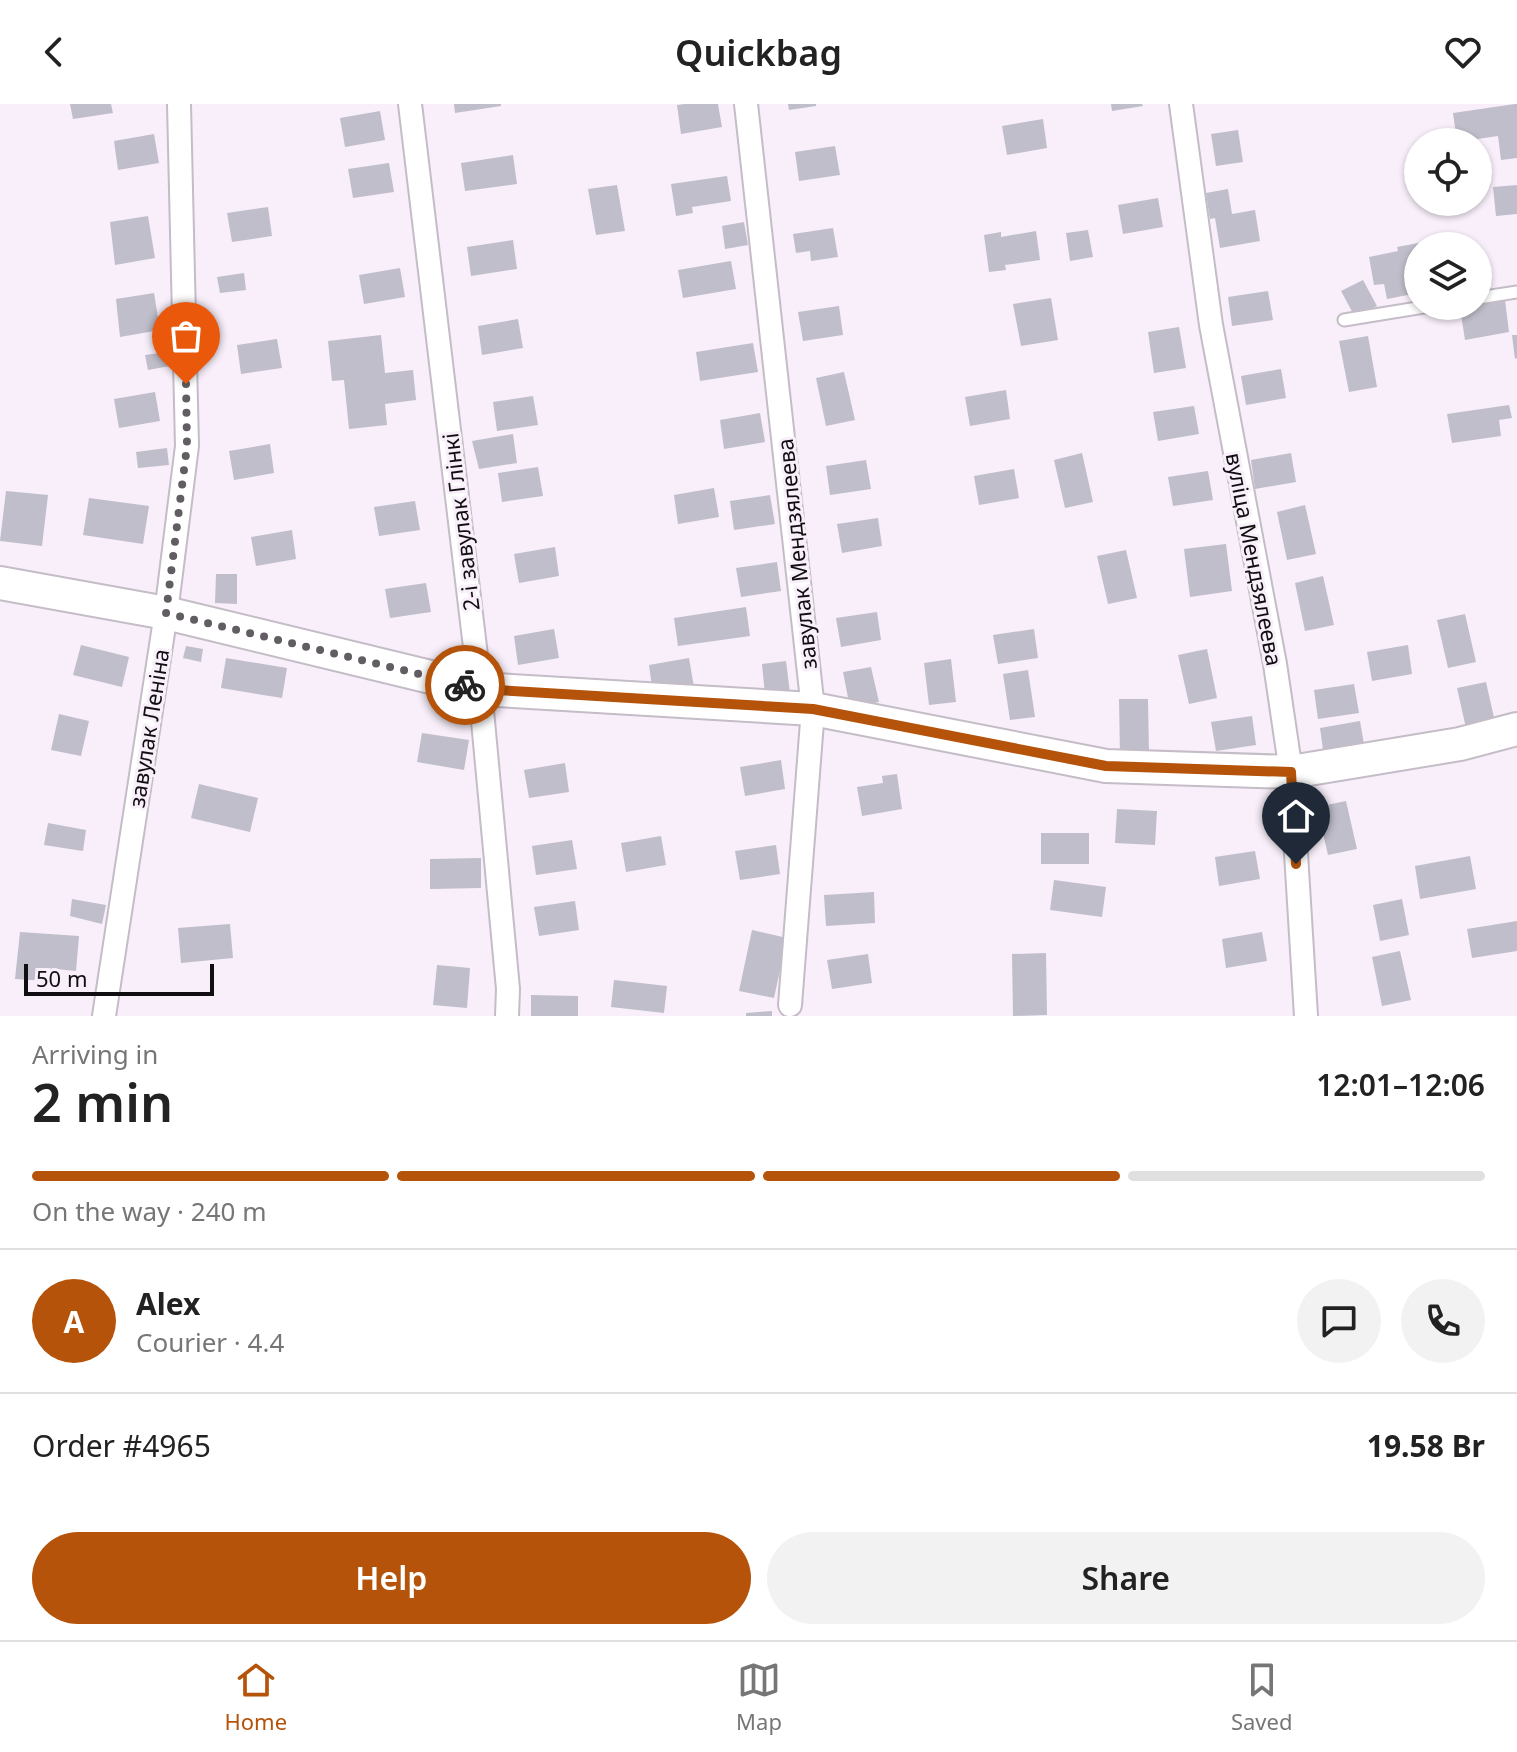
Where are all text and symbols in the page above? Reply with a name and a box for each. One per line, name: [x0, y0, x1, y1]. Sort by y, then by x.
text: Quickbag: [675, 28, 842, 77]
icon: back: [32, 30, 76, 74]
icon: heart: [1441, 30, 1485, 74]
map controls: [1404, 128, 1492, 320]
button: locate: [1404, 128, 1492, 216]
button: layers: [1404, 232, 1492, 320]
pin: [152, 302, 220, 384]
icon: bag: [164, 314, 208, 358]
street label: 2-і завулак Глінкі: [434, 431, 486, 613]
street label: завулак Мендзялеева: [769, 437, 823, 671]
street label: вуліца Мендзялеева: [1220, 450, 1290, 668]
courier: [425, 645, 505, 725]
street label: завулак Леніна: [121, 647, 175, 809]
icon: bike: [443, 663, 487, 707]
pin: [1262, 782, 1330, 864]
icon: home: [1274, 794, 1318, 838]
scale bar: [24, 960, 214, 996]
text: 50 m: [36, 963, 87, 993]
text: Arriving in: [32, 1036, 158, 1072]
text: 12:01–12:06: [1316, 1064, 1485, 1105]
text: 2 min: [32, 1066, 173, 1137]
text: On the way · 240 m: [32, 1193, 266, 1229]
button: chat: [1297, 1279, 1381, 1363]
button: phone: [1401, 1279, 1485, 1363]
text: Alex: [136, 1283, 200, 1324]
text: A: [64, 1301, 84, 1342]
text: Courier · 4.4: [136, 1324, 284, 1360]
text: Order #4965: [32, 1425, 211, 1466]
text: 19.58 Br: [1367, 1425, 1485, 1466]
button: Help: [32, 1532, 751, 1624]
button: Share: [767, 1532, 1485, 1624]
tab: Home: [225, 1658, 287, 1736]
tab: Map: [736, 1658, 782, 1736]
tab: Saved: [1231, 1658, 1292, 1736]

